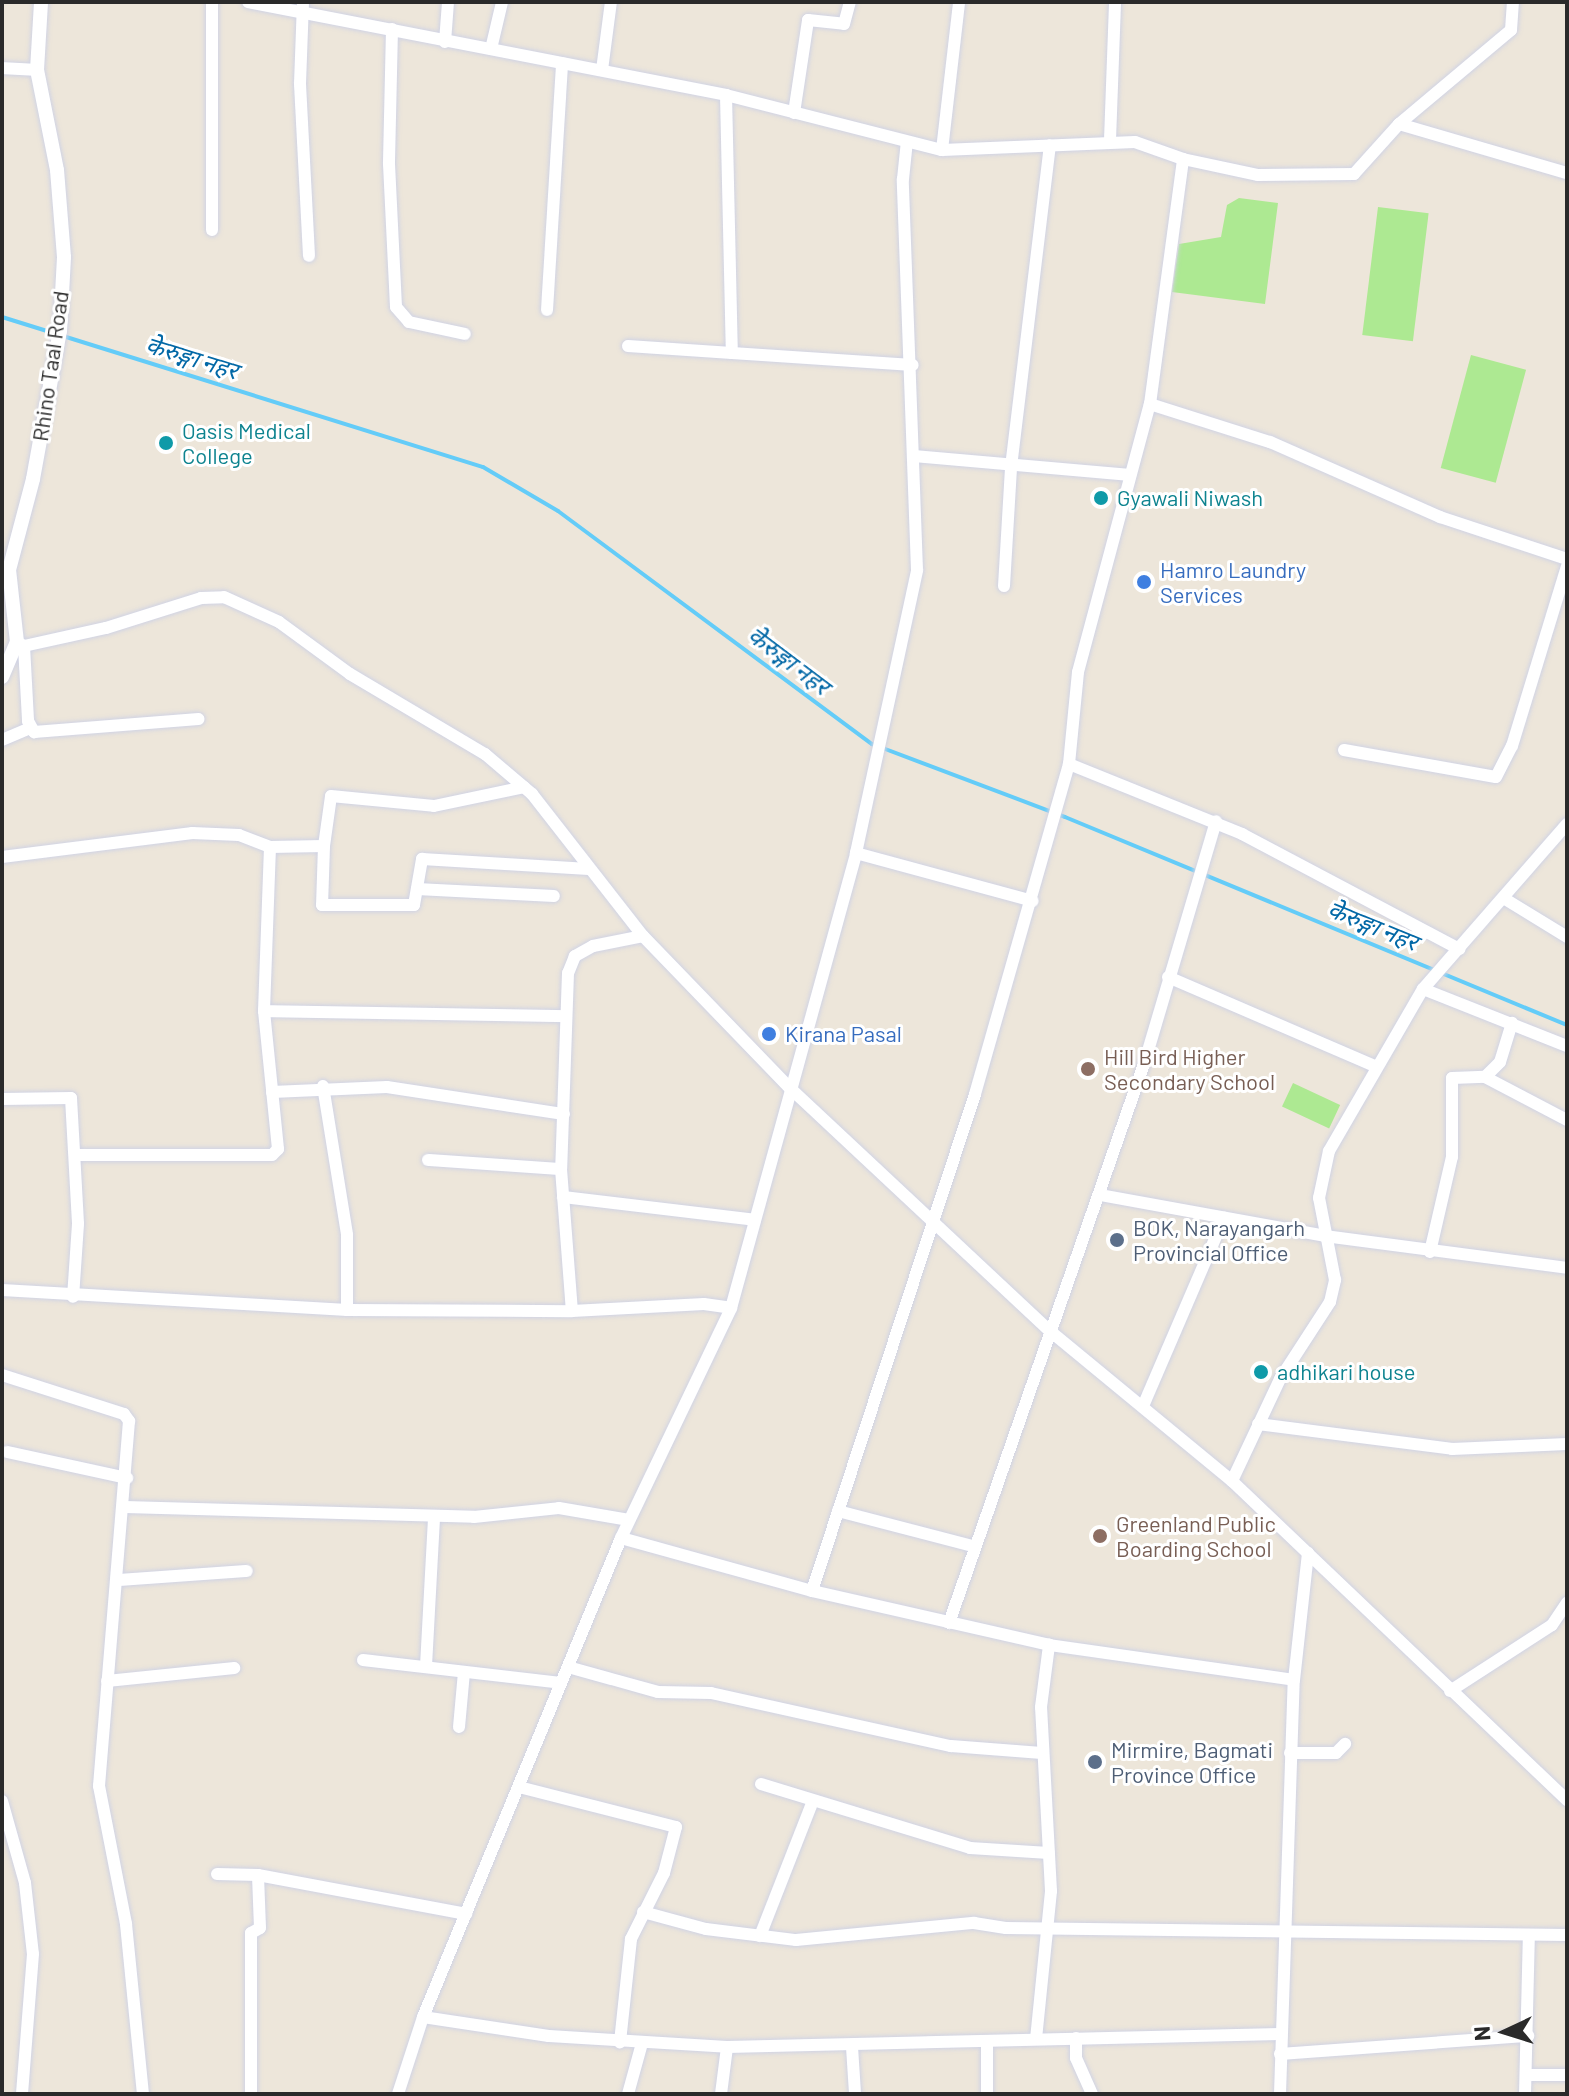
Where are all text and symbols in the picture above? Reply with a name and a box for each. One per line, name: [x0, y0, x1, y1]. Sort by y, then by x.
street label: Rhino Taal Road: [26, 289, 74, 443]
water label: केेरुङ्गा नहर: [142, 329, 242, 385]
place label: Oasis Medical College: [182, 417, 311, 468]
marker: Oasis Medical College: [157, 434, 175, 452]
place label: Gyawali Niwash: [1117, 485, 1263, 511]
marker: Gyawali Niwash: [1092, 489, 1110, 507]
place label: Hamro Laundry Services: [1160, 556, 1306, 608]
marker: Hamro Laundry Services: [1135, 573, 1153, 591]
water label: केेरुङ्गा नहर: [743, 620, 835, 700]
water label: केेरुङ्गा नहर: [1324, 894, 1422, 956]
place label: Kirana Pasal: [785, 1021, 902, 1047]
marker: Kirana Pasal: [760, 1025, 778, 1043]
place label: Hill Bird Higher Secondary School: [1104, 1043, 1275, 1094]
marker: Hill Bird Higher Secondary School: [1079, 1060, 1097, 1078]
place label: BOK, Narayangarh Provincial Office: [1133, 1214, 1305, 1266]
marker: BOK, Narayangarh Provincial Office: [1108, 1231, 1126, 1249]
place label: adhikari house: [1277, 1359, 1416, 1385]
marker: adhikari house: [1252, 1363, 1270, 1381]
place label: Greenland Public Boarding School: [1116, 1510, 1276, 1562]
marker: Greenland Public Boarding School: [1091, 1527, 1109, 1545]
place label: Mirmire, Bagmati Province Office: [1111, 1736, 1273, 1788]
marker: Mirmire, Bagmati Province Office: [1086, 1753, 1104, 1771]
north arrow: [1465, 1992, 1545, 2072]
text: N: [1468, 2025, 1495, 2042]

